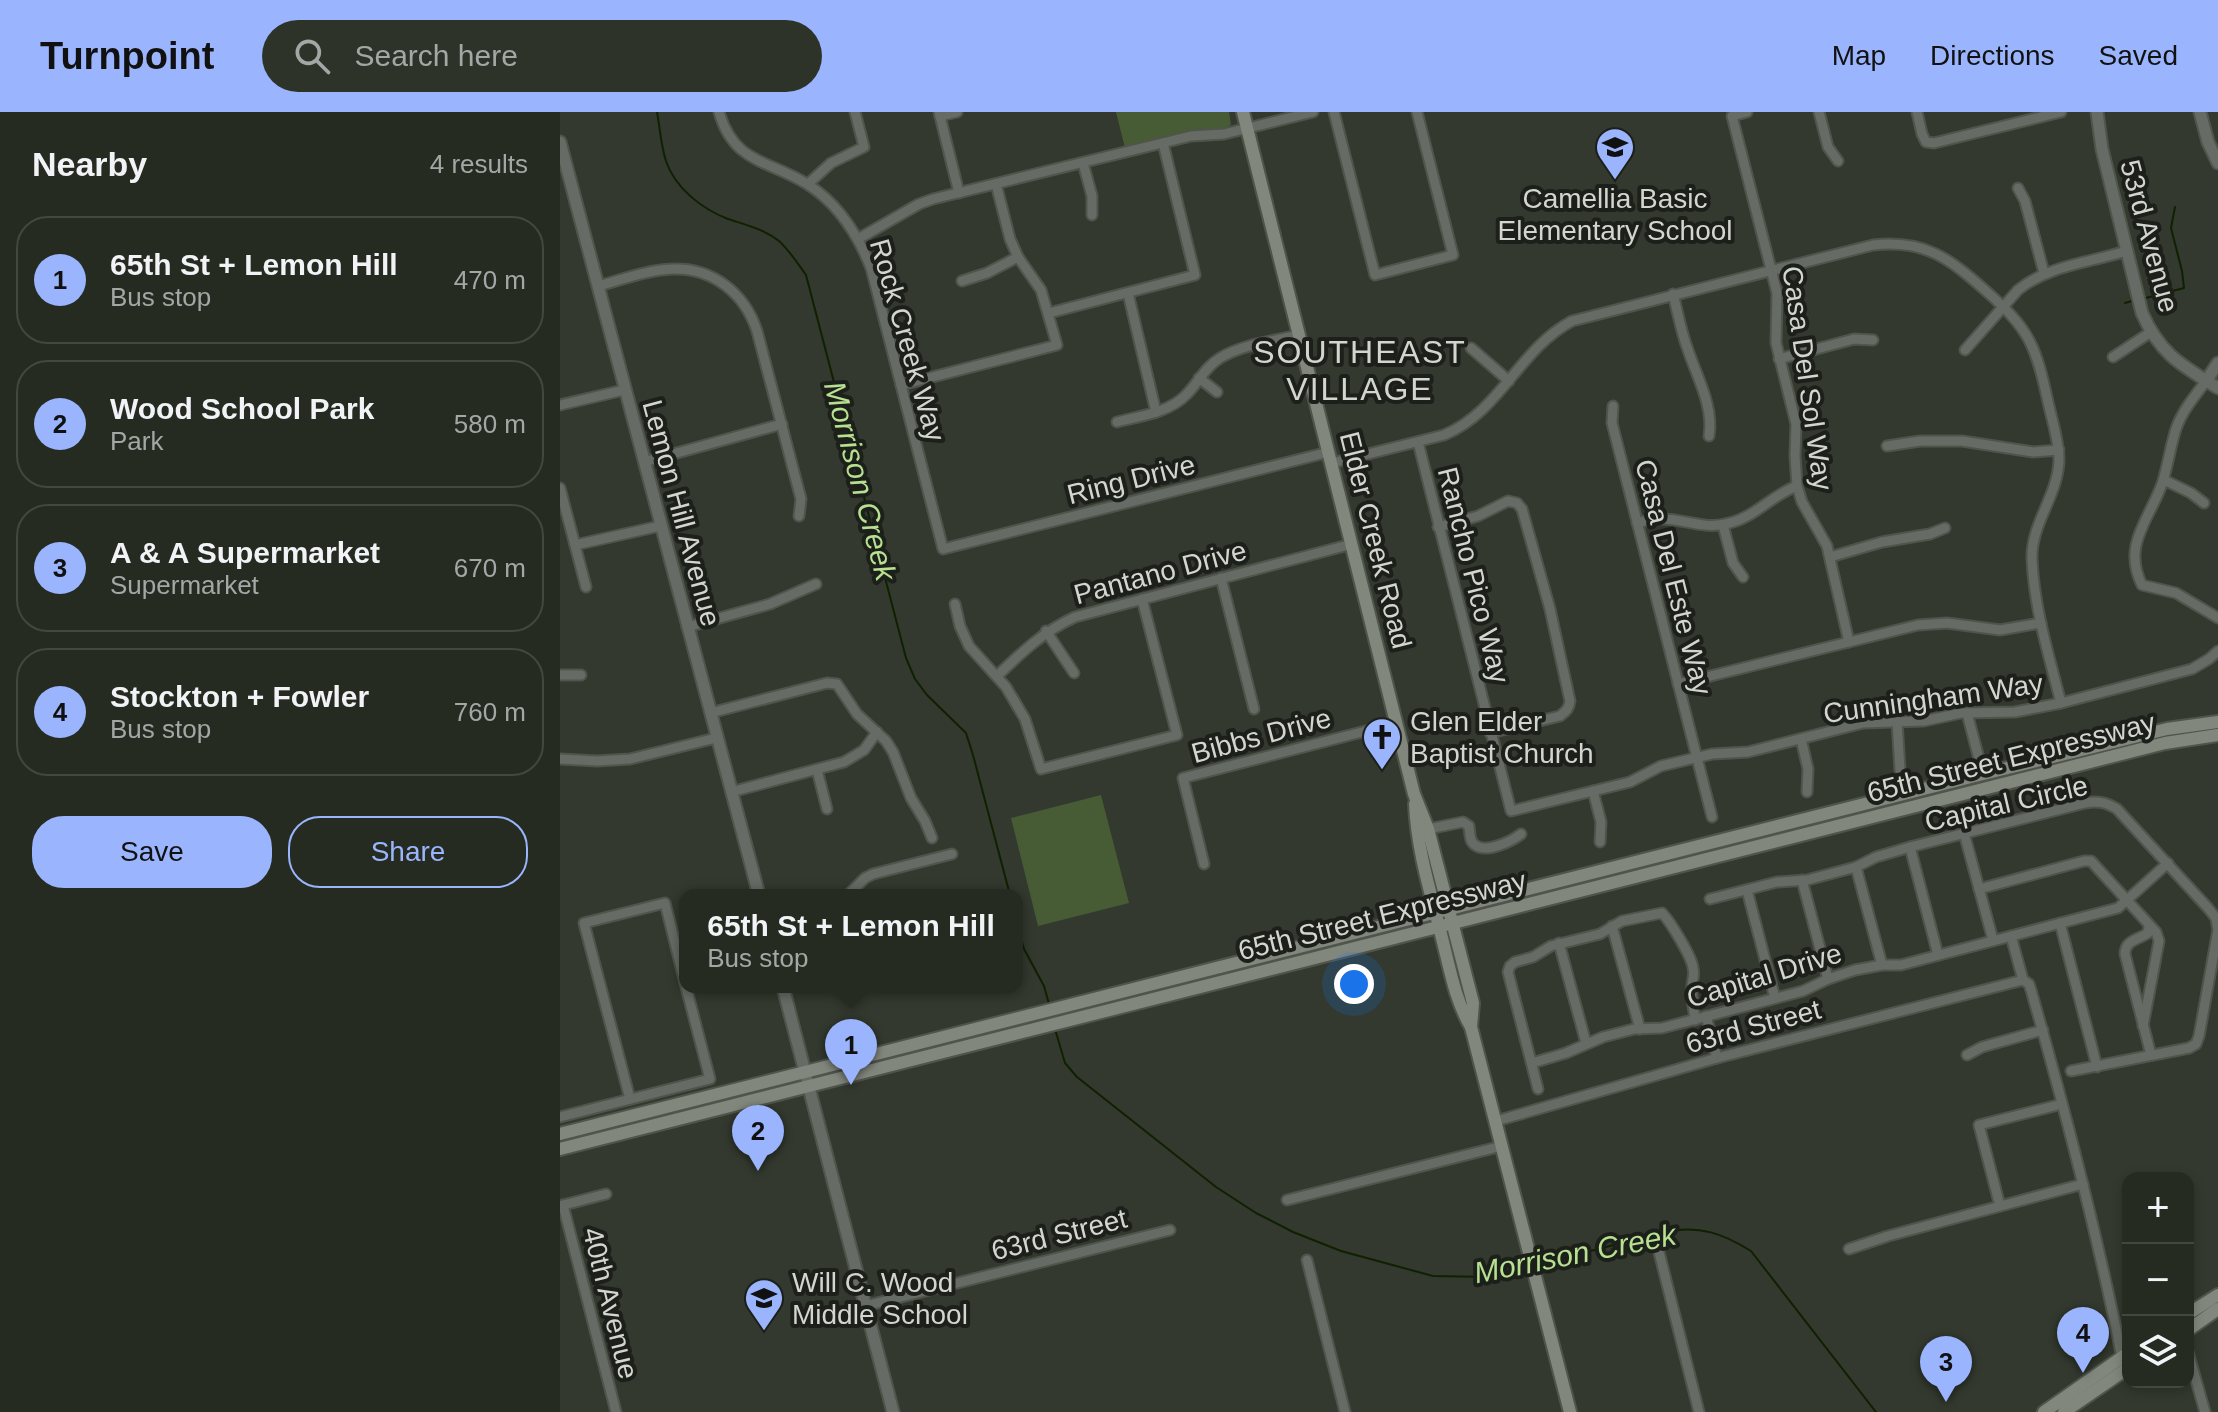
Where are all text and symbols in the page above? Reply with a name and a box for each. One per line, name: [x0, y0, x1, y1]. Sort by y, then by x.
search box: [262, 20, 822, 92]
icon: search: [290, 34, 334, 78]
text: Turnpoint: [40, 35, 214, 77]
text: Search here: [354, 39, 518, 72]
text: Map: [1832, 40, 1886, 71]
text: Directions: [1930, 40, 2055, 71]
text: Saved: [2099, 40, 2178, 71]
school or university icon: Camellia Basic Elementary School: [1594, 126, 1636, 181]
text: Nearby: [32, 145, 147, 183]
text: 4 results: [430, 149, 528, 179]
street label: 53rd Avenue: [2114, 156, 2185, 316]
place label: Camellia Basic Elementary School: [1497, 183, 1733, 246]
street label: Rock Creek Way: [864, 235, 951, 445]
text: 65th St + Lemon Hill: [110, 248, 398, 281]
street label: Casa Del Sol Way: [1776, 264, 1839, 492]
text: 1: [53, 265, 67, 295]
text: 470 m: [454, 265, 526, 295]
text: Bus stop: [110, 282, 211, 312]
district label: SOUTHEAST VILLAGE: [1253, 334, 1467, 407]
water label: Morrison Creek: [818, 378, 903, 586]
text: Wood School Park: [110, 392, 374, 425]
street label: Lemon Hill Avenue: [636, 397, 727, 630]
text: 2: [53, 409, 67, 439]
text: 580 m: [454, 409, 526, 439]
text: Park: [110, 426, 163, 456]
street label: Elder Creek Road: [1334, 428, 1417, 652]
street label: Ring Drive: [1064, 449, 1198, 510]
street label: Casa Del Este Way: [1629, 456, 1718, 698]
street label: Rancho Pico Way: [1432, 464, 1515, 686]
street label: Pantano Drive: [1070, 535, 1250, 610]
text: A & A Supermarket: [110, 536, 380, 569]
text: 3: [53, 553, 67, 583]
text: 670 m: [454, 553, 526, 583]
text: Supermarket: [110, 570, 259, 600]
street label: Cunningham Way: [1821, 668, 2045, 729]
text: Stockton + Fowler: [110, 680, 369, 713]
text: 4: [53, 697, 67, 727]
text: 760 m: [454, 697, 526, 727]
street label: Bibbs Drive: [1188, 702, 1334, 769]
place label: Glen Elder Baptist Church: [1410, 706, 1594, 769]
street label: 65th Street Expressway: [1864, 707, 2158, 808]
text: Bus stop: [110, 714, 211, 744]
church icon: Glen Elder Baptist Church: [1361, 716, 1403, 771]
street label: Capital Circle: [1922, 770, 2091, 837]
button: Save: [32, 816, 272, 888]
button: Share: [288, 816, 528, 888]
street label: 65th Street Expressway: [1235, 865, 1529, 966]
popup: [679, 889, 1023, 993]
text: 65th St + Lemon Hill: [707, 909, 995, 942]
street label: Capital Drive: [1683, 937, 1845, 1014]
text: Bus stop: [707, 943, 808, 973]
your location: [1334, 964, 1374, 1004]
street label: 63rd Street: [1682, 994, 1824, 1059]
pin: 1: [825, 1019, 877, 1085]
pin: 2: [732, 1105, 784, 1171]
map controls: [2122, 1172, 2194, 1388]
button: +: [2122, 1172, 2194, 1244]
street label: 63rd Street: [988, 1203, 1130, 1266]
water label: Morrison Creek: [1471, 1217, 1681, 1289]
street label: 40th Avenue: [577, 1224, 644, 1382]
button: −: [2122, 1244, 2194, 1316]
place label: Will C. Wood Middle School: [792, 1267, 968, 1330]
school or university icon: Will C. Wood Middle School: [743, 1277, 785, 1332]
pin: 4: [2057, 1307, 2109, 1373]
button: layers: [2122, 1316, 2194, 1388]
pin: 3: [1920, 1336, 1972, 1402]

